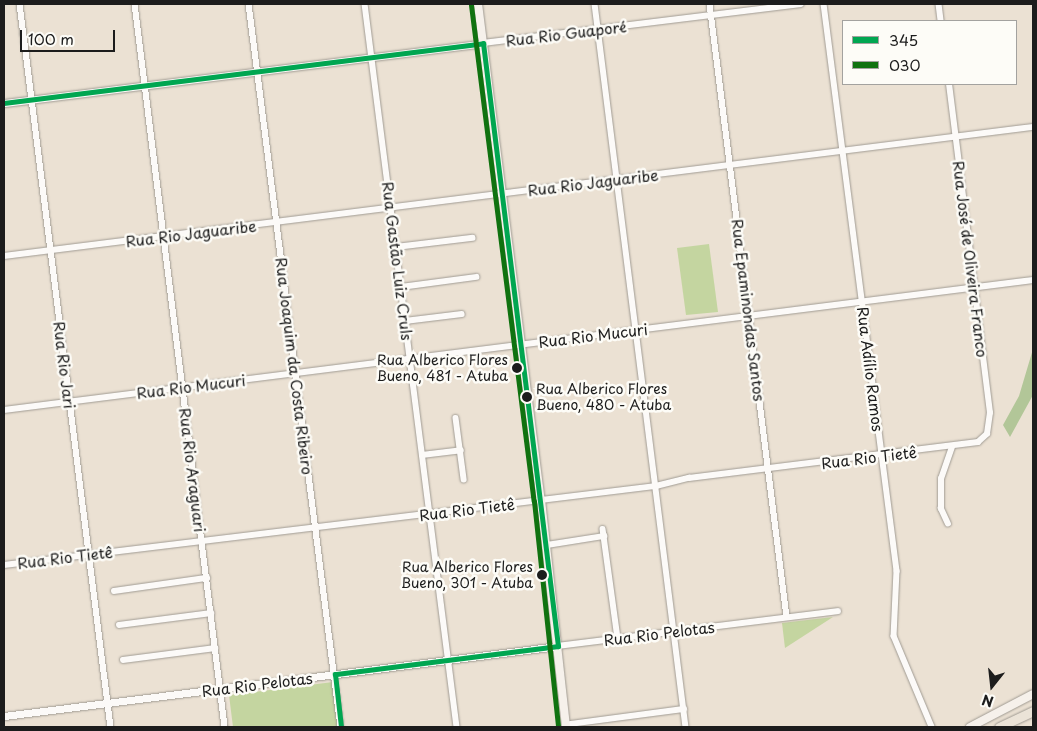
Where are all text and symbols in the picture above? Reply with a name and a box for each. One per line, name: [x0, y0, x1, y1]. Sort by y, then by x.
street label: Rua Rio Guaporé: [503, 16, 629, 50]
scale bar: [22, 20, 118, 52]
legend: [842, 20, 1017, 85]
text: 100 m: [28, 27, 74, 50]
text: 345: [889, 28, 918, 51]
text: 030: [889, 53, 921, 76]
street label: Rua José de Oliveira Franco: [950, 158, 992, 360]
street label: Rua Rio Jaguaribe: [525, 165, 661, 199]
street label: Rua Gastão Luiz Cruls: [379, 180, 417, 342]
street label: Rua Rio Jaguaribe: [123, 216, 259, 250]
street label: Rua Epaminondas Santos: [729, 218, 769, 402]
street label: Rua Joaquim da Costa Ribeiro: [273, 257, 317, 475]
street label: Rua Adílio Ramos: [854, 305, 888, 433]
street label: Rua Rio Jari: [51, 319, 79, 411]
street label: Rua Rio Mucuri: [536, 319, 650, 351]
place label: Rua Alberico Flores Bueno, 481 - Atuba: [377, 352, 508, 384]
marker: Rua Alberico Flores Bueno, 481 - Atuba: [512, 363, 522, 373]
street label: Rua Rio Mucuri: [134, 370, 248, 402]
place label: Rua Alberico Flores Bueno, 480 - Atuba: [536, 381, 672, 414]
marker: Rua Alberico Flores Bueno, 480 - Atuba: [522, 392, 532, 402]
street label: Rua Rio Araguari: [176, 406, 210, 534]
street label: Rua Rio Tietê: [819, 442, 919, 472]
street label: Rua Rio Tietê: [417, 494, 517, 524]
street label: Rua Rio Tietê: [15, 542, 115, 572]
place label: Rua Alberico Flores Bueno, 301 - Atuba: [401, 559, 533, 592]
marker: Rua Alberico Flores Bueno, 301 - Atuba: [537, 570, 547, 580]
street label: Rua Rio Pelotas: [602, 617, 716, 649]
north arrow: [967, 661, 1017, 711]
street label: Rua Rio Pelotas: [200, 668, 314, 700]
text: N: [980, 689, 996, 713]

